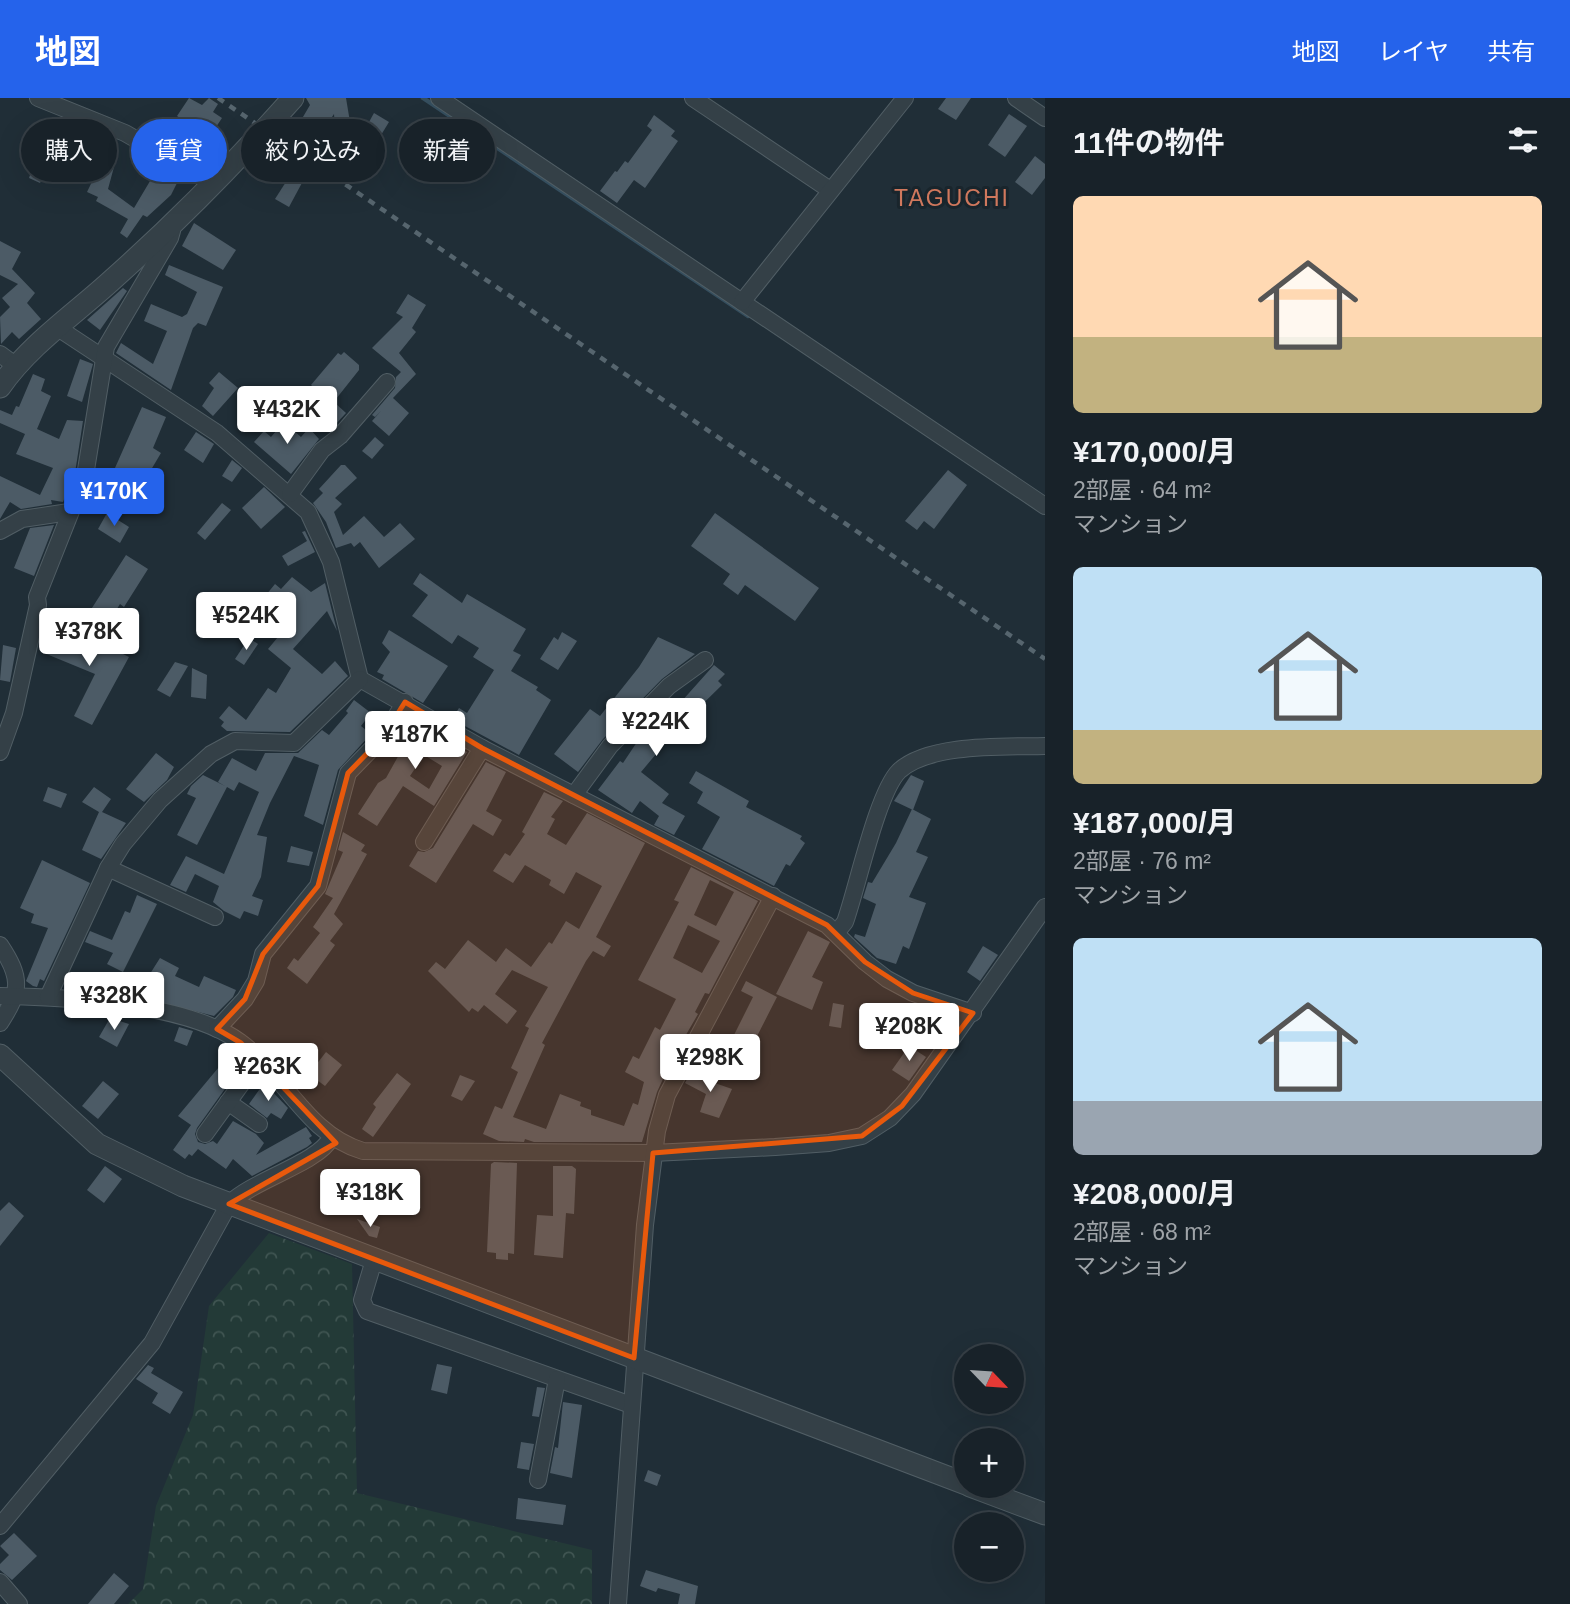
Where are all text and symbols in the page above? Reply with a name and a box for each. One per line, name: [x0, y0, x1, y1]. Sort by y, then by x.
text: 地図: [35, 33, 101, 70]
text: 地図: [1292, 38, 1340, 65]
text: レイヤ: [1378, 38, 1449, 65]
text: 共有: [1487, 38, 1535, 65]
chip: 購入: [21, 119, 117, 182]
chip: 賃貸: [131, 119, 227, 182]
chip: 絞り込み: [241, 119, 385, 182]
chip: 新着: [399, 119, 495, 182]
icon: filters: [1504, 121, 1542, 159]
text: 11件の物件: [1073, 126, 1225, 159]
district label: TAGUCHI: [894, 185, 1010, 211]
icon: home: [1245, 242, 1371, 368]
pin: ¥432K: [238, 386, 336, 446]
text: ¥432K: [253, 396, 321, 422]
text: ¥170,000/月: [1073, 435, 1236, 468]
pin: ¥170K: [65, 468, 163, 528]
text: 2部屋 · 64 m²: [1073, 477, 1211, 503]
text: ¥170K: [80, 478, 148, 504]
text: マンション: [1073, 511, 1188, 537]
pin: ¥524K: [197, 592, 295, 652]
text: ¥524K: [212, 602, 280, 628]
pin: ¥378K: [40, 608, 138, 668]
icon: home: [1245, 613, 1371, 739]
text: ¥378K: [55, 618, 123, 644]
pin: ¥224K: [607, 698, 705, 758]
text: ¥224K: [622, 708, 690, 734]
pin: ¥187K: [366, 712, 464, 771]
text: ¥187K: [381, 721, 449, 747]
text: ¥187,000/月: [1073, 806, 1236, 839]
text: 2部屋 · 76 m²: [1073, 848, 1211, 874]
text: マンション: [1073, 882, 1188, 908]
pin: ¥328K: [65, 972, 163, 1032]
text: ¥328K: [80, 982, 148, 1008]
icon: home: [1245, 984, 1371, 1110]
pin: ¥208K: [860, 1004, 958, 1063]
text: ¥208K: [875, 1013, 943, 1039]
pin: ¥298K: [661, 1034, 759, 1094]
pin: ¥263K: [219, 1044, 317, 1103]
text: ¥298K: [676, 1044, 744, 1070]
text: ¥263K: [234, 1053, 302, 1079]
pin: ¥318K: [321, 1170, 419, 1229]
text: ¥208,000/月: [1073, 1177, 1236, 1210]
text: ¥318K: [336, 1179, 404, 1205]
text: 2部屋 · 68 m²: [1073, 1219, 1211, 1245]
text: マンション: [1073, 1253, 1188, 1279]
north arrow: [954, 1344, 1024, 1414]
map controls: [954, 1344, 1024, 1582]
button: +: [954, 1428, 1024, 1498]
button: −: [954, 1512, 1024, 1582]

